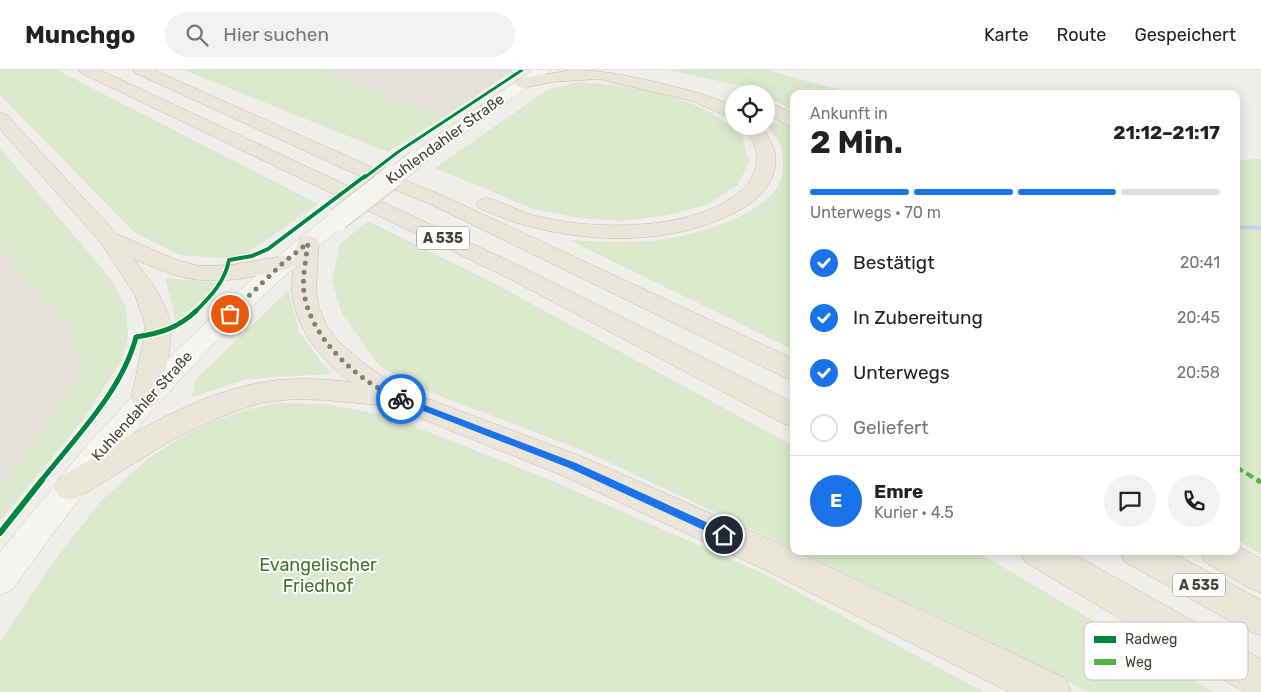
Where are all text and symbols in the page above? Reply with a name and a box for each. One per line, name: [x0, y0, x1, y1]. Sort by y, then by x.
search box: [165, 12, 515, 57]
text: Munchgo: [25, 21, 135, 49]
icon: search: [183, 21, 211, 49]
text: Hier suchen: [223, 23, 329, 46]
text: Karte: [984, 24, 1028, 46]
text: Route: [1056, 24, 1106, 46]
text: Gespeichert: [1134, 24, 1236, 46]
map controls: [725, 85, 775, 135]
button: locate: [725, 85, 775, 135]
street label: Kuhlendahler Straße: [382, 90, 508, 188]
text: Ankunft in: [810, 104, 888, 123]
text: 21:12–21:17: [1113, 121, 1220, 144]
text: 2 Min.: [810, 123, 903, 161]
text: Unterwegs · 70 m: [810, 203, 941, 222]
road number: A 535: [417, 226, 469, 250]
icon: check: [810, 249, 838, 277]
text: Bestätigt: [853, 251, 935, 274]
text: 20:41: [1180, 253, 1220, 272]
pin: [209, 293, 251, 335]
icon: bag: [216, 300, 244, 328]
icon: check: [810, 304, 838, 332]
text: In Zubereitung: [853, 306, 983, 329]
text: 20:45: [1177, 308, 1220, 327]
street label: Kuhlendahler Straße: [88, 347, 196, 465]
icon: check: [810, 359, 838, 387]
text: Unterwegs: [853, 361, 950, 384]
text: 20:58: [1177, 363, 1220, 382]
courier: [376, 374, 426, 424]
icon: bike: [387, 385, 415, 413]
text: Geliefert: [853, 416, 929, 439]
button: chat: [1104, 475, 1156, 527]
button: phone: [1168, 475, 1220, 527]
text: Emre: [874, 480, 923, 503]
text: E: [830, 489, 842, 512]
text: Kurier · 4.5: [874, 503, 954, 522]
pin: [703, 514, 745, 556]
icon: home: [710, 521, 738, 549]
park label: Evangelischer Friedhof: [259, 554, 377, 597]
road number: A 535: [1173, 574, 1225, 596]
legend: [1084, 622, 1248, 680]
text: Radweg: [1125, 631, 1177, 648]
text: Weg: [1125, 654, 1152, 671]

